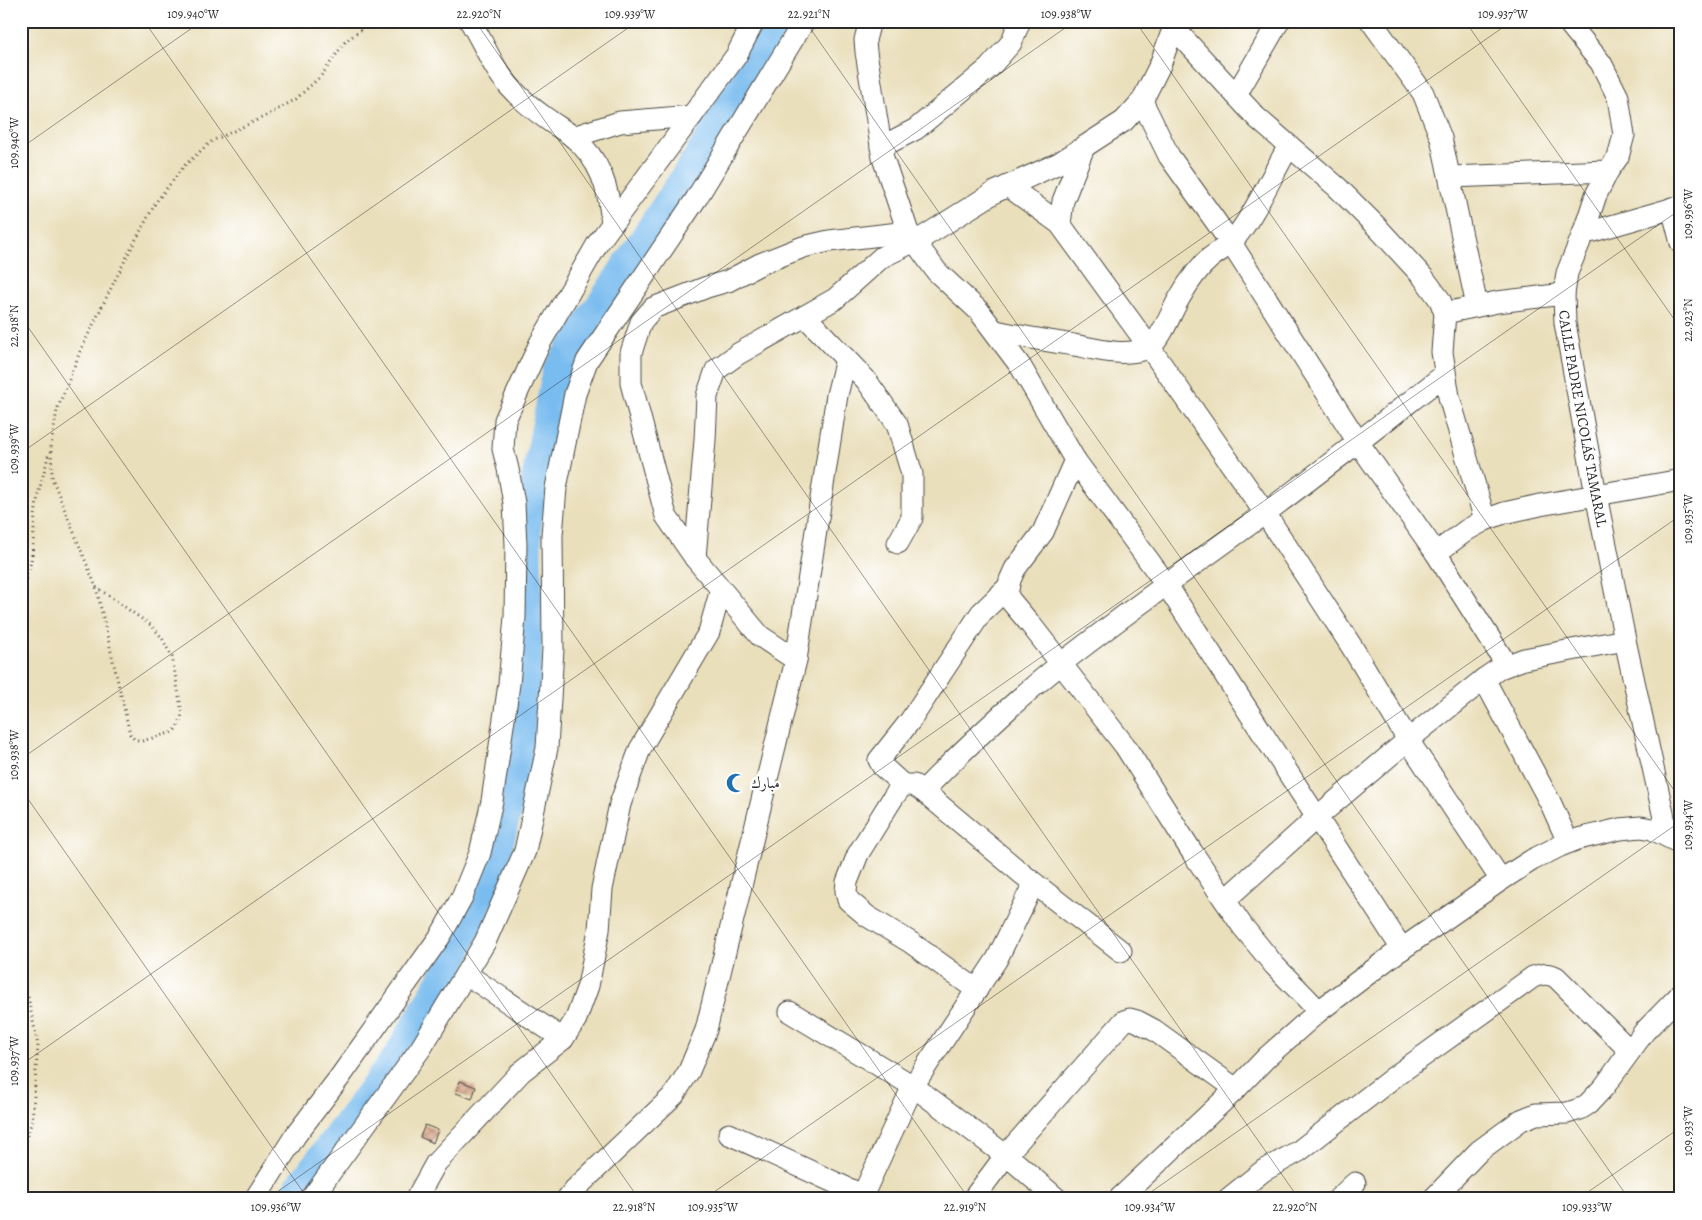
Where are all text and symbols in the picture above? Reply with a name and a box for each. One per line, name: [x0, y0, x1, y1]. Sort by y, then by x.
text: 109.940°W: [167, 6, 220, 22]
text: 22.920°N: [457, 6, 502, 22]
text: 109.939°W: [605, 6, 656, 22]
text: 22.921°N: [788, 6, 831, 22]
text: 109.938°W: [1041, 6, 1092, 22]
text: 109.937°W: [1478, 6, 1529, 22]
text: 109.940°W: [6, 116, 22, 169]
text: 109.936°W: [1680, 188, 1696, 239]
text: 22.923°N: [1680, 298, 1696, 342]
text: 22.918°N: [6, 304, 22, 347]
street label: CALLE PADRE NICOLÁS TAMARAL: [1554, 310, 1612, 529]
text: 109.939°W: [6, 423, 22, 474]
text: 109.935°W: [1680, 493, 1696, 544]
text: 109.938°W: [6, 729, 22, 780]
mosque icon: مبارك: [725, 772, 747, 794]
place label: مبارك: [751, 773, 780, 793]
text: 109.934°W: [1680, 799, 1696, 850]
text: 109.937°W: [6, 1035, 22, 1086]
text: 109.933°W: [1680, 1105, 1696, 1156]
text: 109.936°W: [251, 1199, 302, 1215]
text: 22.918°N: [613, 1199, 656, 1215]
text: 109.935°W: [688, 1199, 739, 1215]
text: 22.919°N: [944, 1199, 987, 1215]
text: 109.934°W: [1125, 1199, 1176, 1215]
text: 22.920°N: [1273, 1199, 1318, 1215]
text: 109.933°W: [1562, 1199, 1613, 1215]

